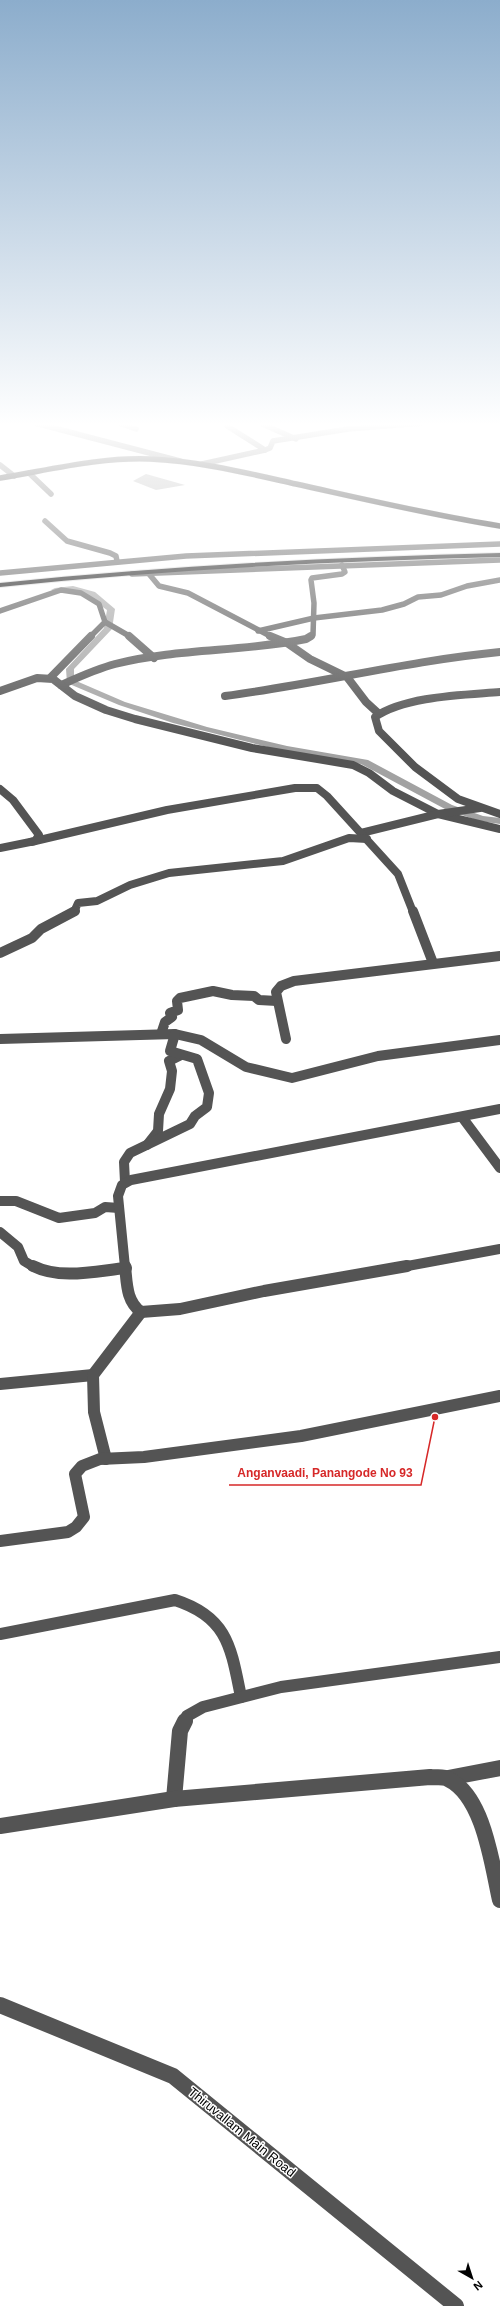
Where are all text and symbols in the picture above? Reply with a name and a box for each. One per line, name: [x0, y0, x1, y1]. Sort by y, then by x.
callout: Anganvaadi, Panangode No 93: [229, 1461, 421, 1485]
text: Anganvaadi, Panangode No 93: [237, 1466, 413, 1480]
street label: Thiruvallam Main Road: [185, 2084, 299, 2180]
north arrow: [452, 2258, 492, 2298]
text: N: [471, 2279, 485, 2293]

